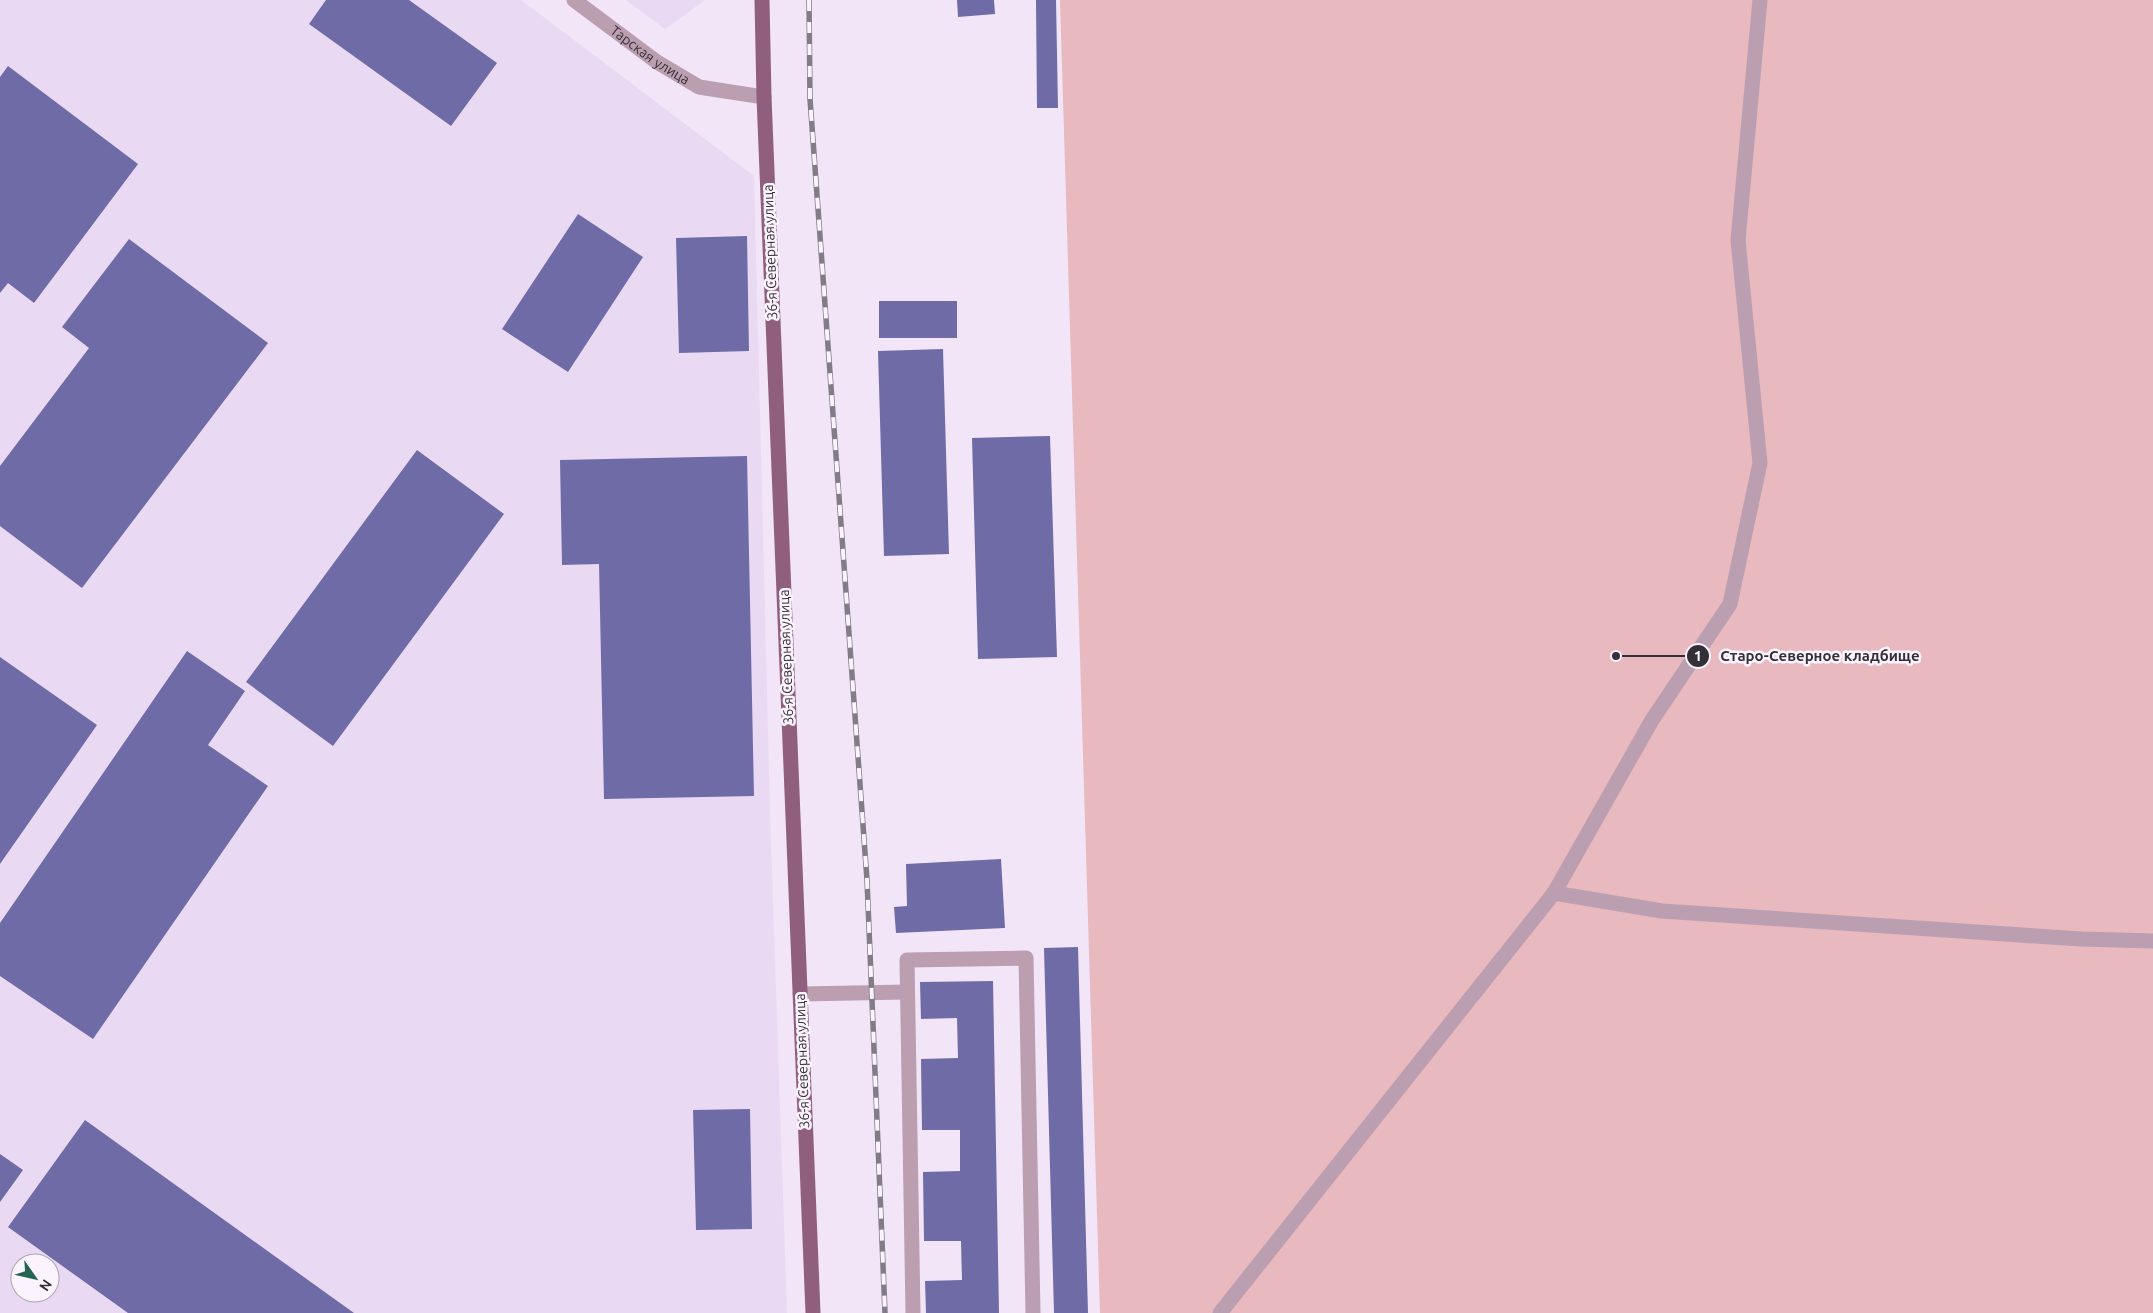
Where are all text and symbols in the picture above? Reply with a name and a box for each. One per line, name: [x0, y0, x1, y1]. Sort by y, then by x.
street label: Тарская улица: [607, 22, 693, 88]
street label: 36-я Северная улица: [760, 184, 780, 320]
street label: 36-я Северная улица: [776, 589, 796, 725]
callout: Старо-Северное кладбище: [1685, 641, 1930, 671]
text: 1: [1694, 647, 1702, 664]
text: Старо-Северное кладбище: [1720, 647, 1920, 664]
street label: 36-я Северная улица: [792, 993, 812, 1129]
north arrow: [10, 1253, 60, 1303]
text: N: [36, 1276, 55, 1294]

